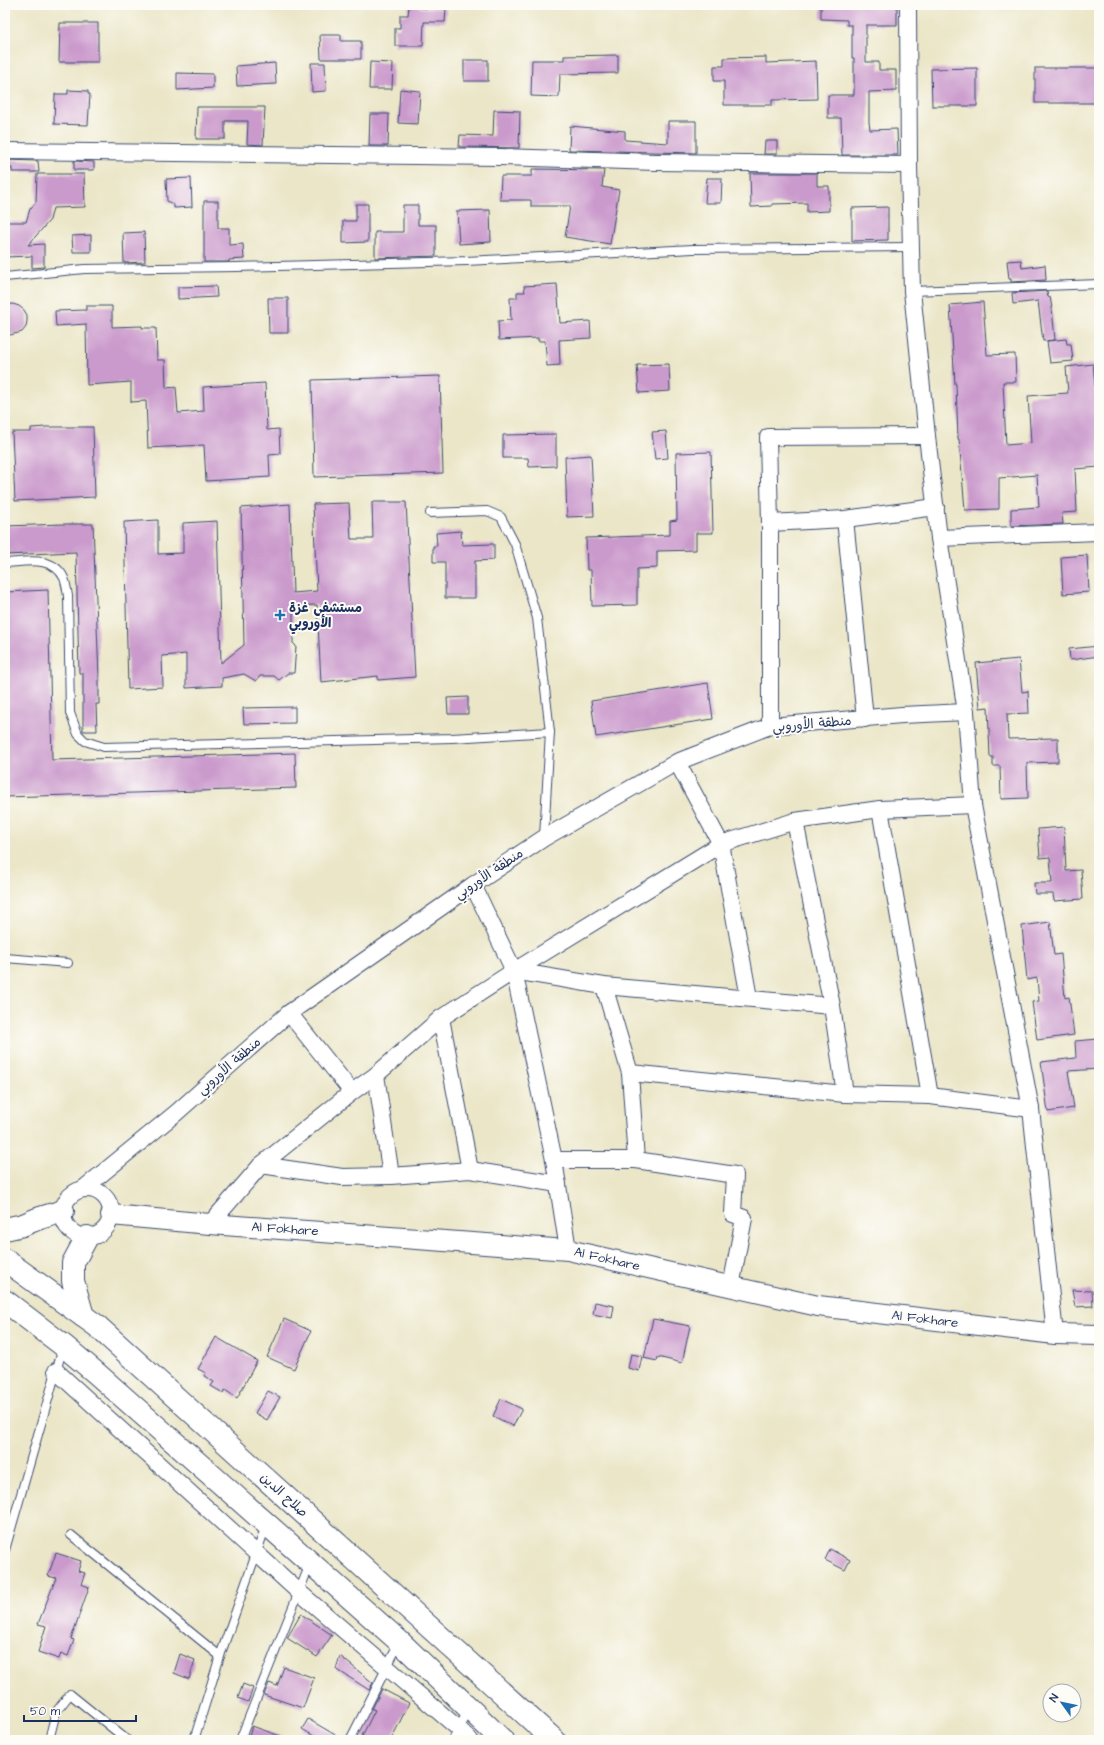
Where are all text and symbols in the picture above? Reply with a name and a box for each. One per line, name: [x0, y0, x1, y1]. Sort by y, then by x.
place label: مستشفى غزة الأوروبي: [289, 599, 362, 635]
marker: مستشفى غزة الأوروبي: [274, 609, 286, 621]
street label: منطقة الأوروبي: [772, 712, 852, 738]
street label: منطقة الأوروبي: [451, 844, 528, 905]
street label: منطقة الأوروبي: [193, 1033, 266, 1100]
street label: Al Fokhare: [251, 1218, 319, 1240]
street label: Al Fokhare: [572, 1243, 642, 1275]
street label: Al Fokhare: [891, 1306, 959, 1332]
street label: صلاح الدين: [256, 1469, 312, 1521]
north arrow: [1042, 1683, 1082, 1723]
text: N: [1046, 1691, 1062, 1705]
scale bar: [24, 1697, 136, 1723]
text: 50 m: [30, 1703, 61, 1720]

